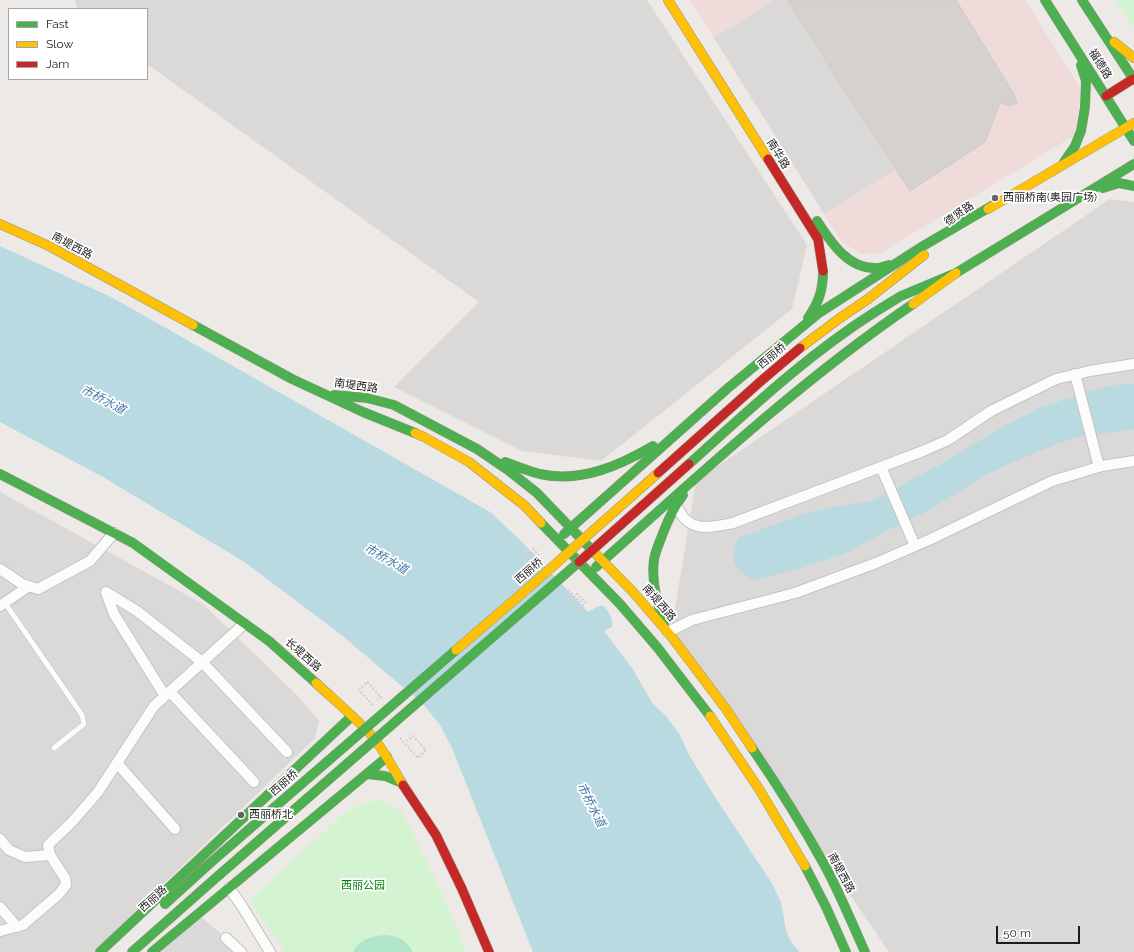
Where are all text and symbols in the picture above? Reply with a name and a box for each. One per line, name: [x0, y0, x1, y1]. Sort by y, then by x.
legend: [8, 8, 148, 80]
text: Fast: [46, 17, 69, 31]
text: Slow: [46, 37, 73, 51]
street label: 福德路: [1086, 47, 1114, 81]
text: Jam: [46, 57, 69, 71]
street label: 南华路: [764, 137, 792, 171]
place label: 西丽桥南(奥园广场): [1003, 191, 1097, 205]
marker: 西丽桥南(奥园广场): [990, 193, 1000, 203]
street label: 德贤路: [942, 199, 976, 229]
street label: 南堤西路: [49, 230, 95, 262]
street label: 西丽桥: [755, 340, 789, 372]
street label: 南堤西路: [333, 376, 379, 396]
water label: 市桥水道: [78, 382, 128, 418]
water label: 市桥水道: [362, 541, 410, 577]
street label: 西丽桥: [512, 555, 546, 587]
street label: 南堤西路: [640, 582, 678, 624]
street label: 长堤西路: [282, 635, 324, 675]
street label: 西丽桥: [267, 767, 301, 799]
water label: 市桥水道: [574, 780, 608, 830]
place label: 西丽桥北: [249, 808, 293, 822]
marker: 西丽桥北: [236, 810, 246, 820]
street label: 南堤西路: [825, 850, 857, 896]
park label: 西丽公园: [341, 879, 385, 893]
street label: 西丽路: [136, 883, 170, 915]
scale bar: [998, 918, 1082, 944]
text: 50 m: [1003, 926, 1031, 940]

